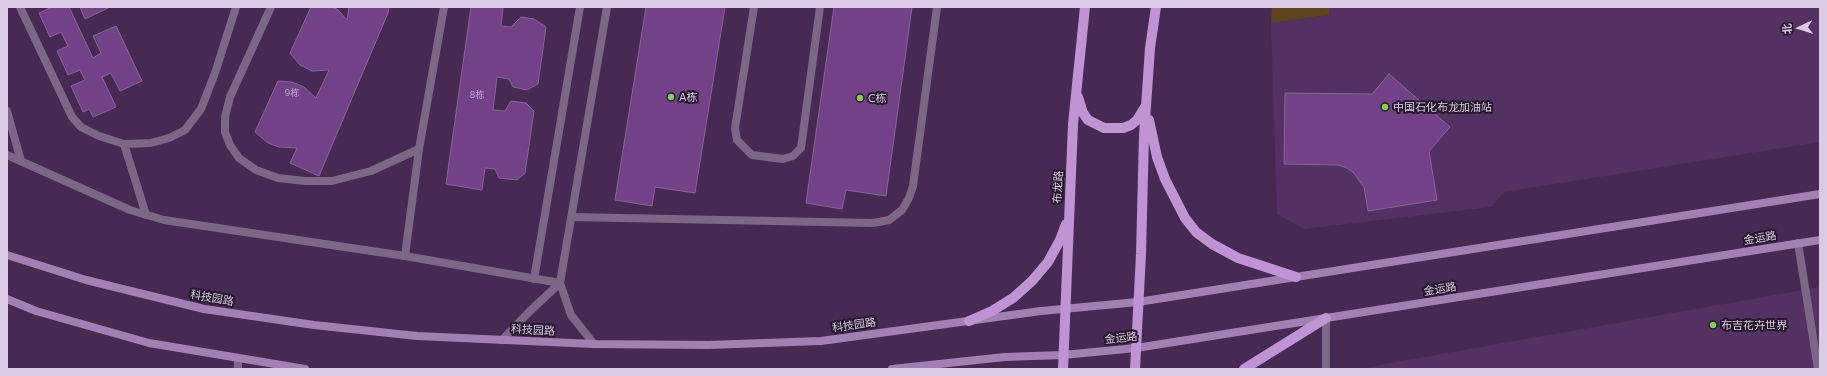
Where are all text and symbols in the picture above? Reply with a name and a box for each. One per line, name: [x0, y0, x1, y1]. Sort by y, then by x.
north arrow: [1779, 8, 1819, 48]
text: 北: [1780, 23, 1793, 35]
house number: 9栋: [285, 88, 299, 98]
house number: 8栋: [470, 90, 484, 100]
place label: A栋: [679, 90, 698, 104]
place label: C栋: [868, 91, 887, 105]
marker: A栋: [666, 92, 676, 102]
marker: C栋: [855, 93, 865, 103]
place label: 中国石化布龙加油站: [1393, 100, 1492, 114]
marker: 中国石化布龙加油站: [1380, 102, 1390, 112]
street label: 布龙路: [1051, 170, 1065, 204]
street label: 金运路: [1743, 229, 1777, 247]
street label: 金运路: [1423, 280, 1457, 298]
street label: 科技园路: [189, 288, 235, 308]
street label: 科技园路: [831, 315, 877, 335]
place label: 布吉花卉世界: [1721, 318, 1787, 332]
marker: 布吉花卉世界: [1708, 320, 1718, 330]
street label: 科技园路: [511, 322, 555, 338]
street label: 金运路: [1104, 330, 1138, 346]

